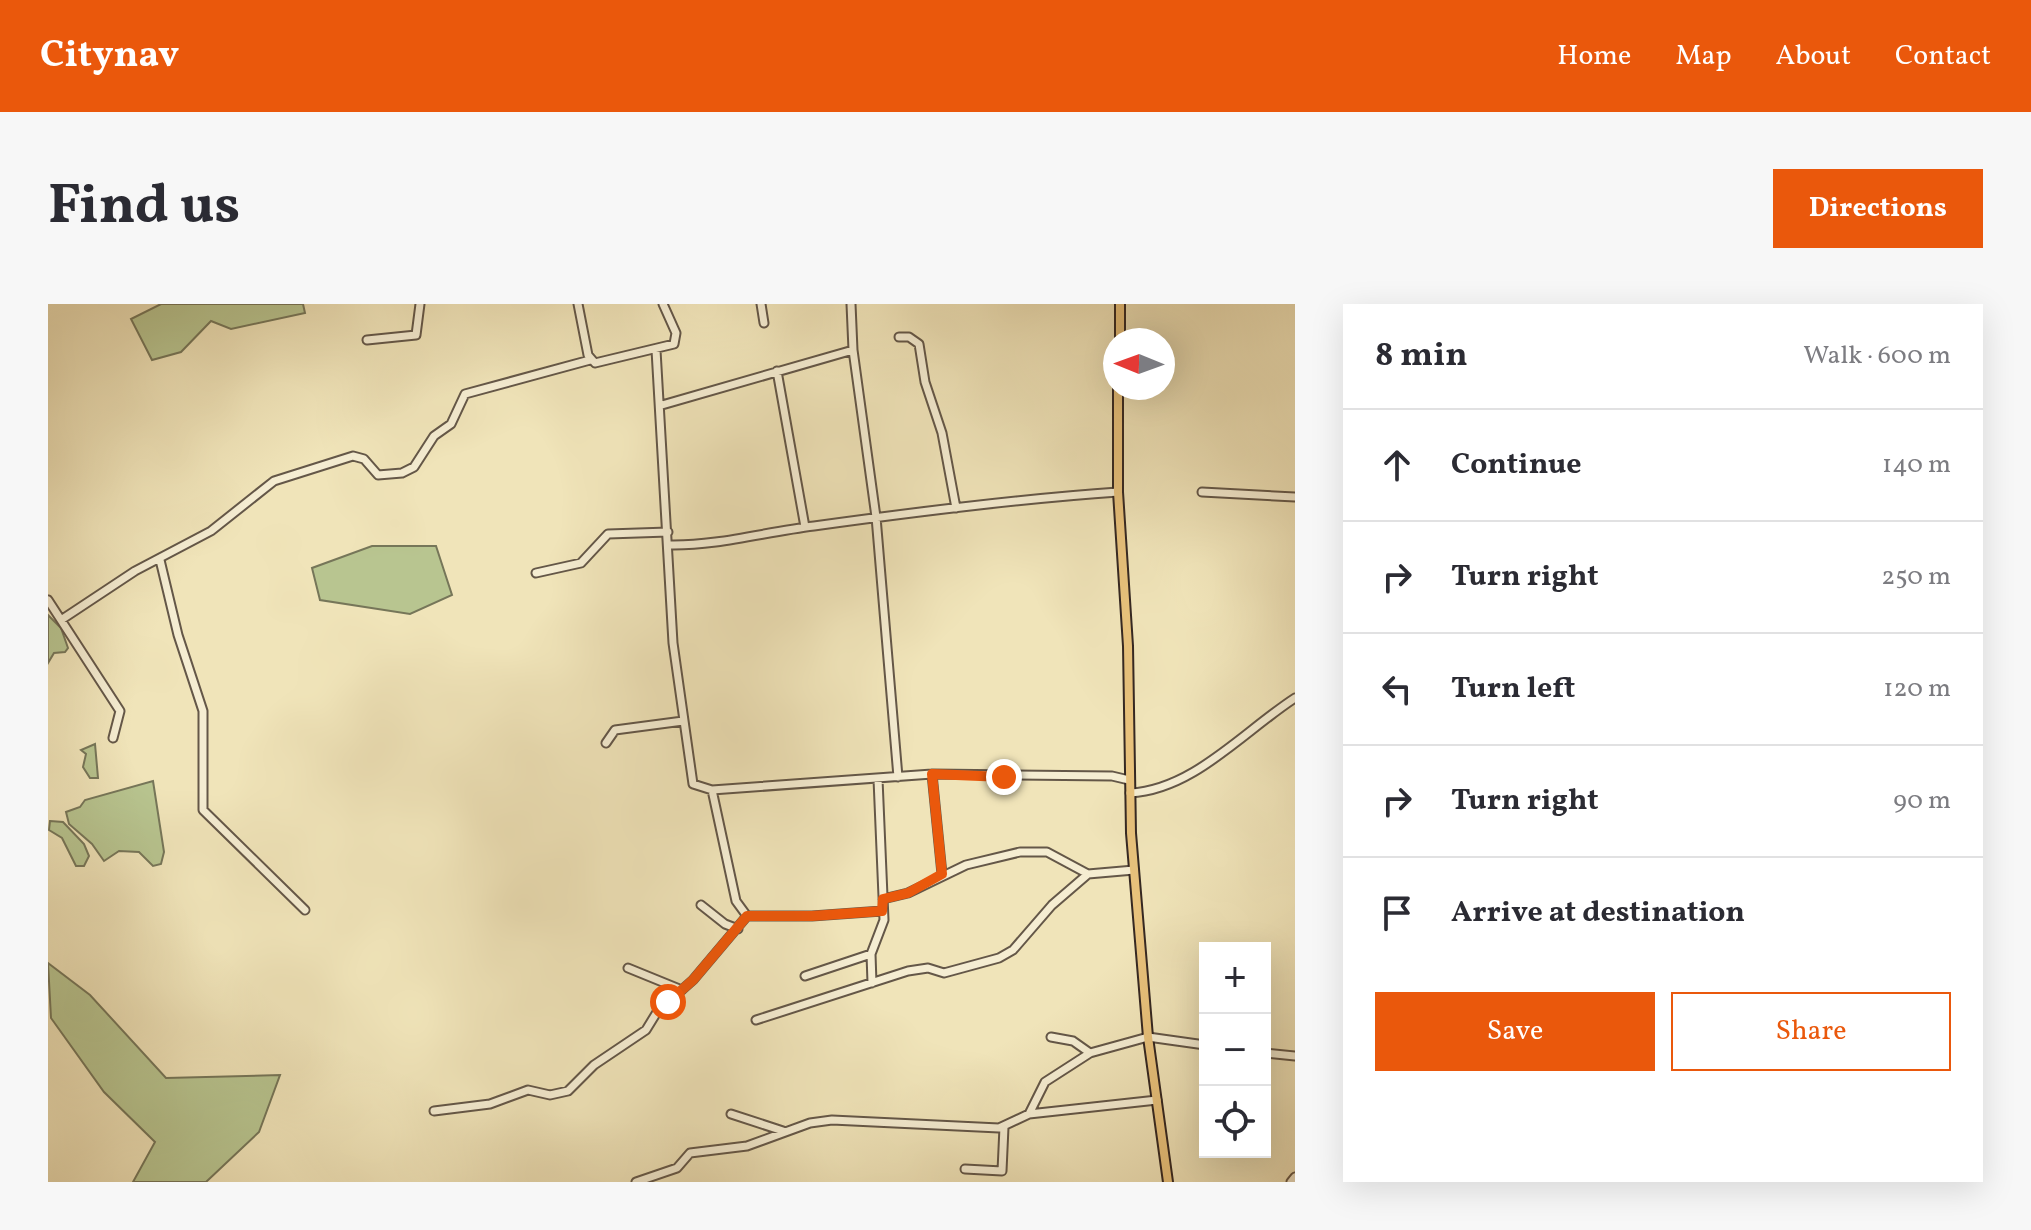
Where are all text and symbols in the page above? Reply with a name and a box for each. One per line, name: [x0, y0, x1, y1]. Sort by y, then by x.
text: Citynav: [40, 30, 179, 83]
text: Home: [1557, 37, 1631, 76]
text: Map: [1675, 37, 1731, 76]
text: About: [1775, 37, 1851, 76]
text: Contact: [1895, 37, 1991, 76]
text: Find us: [48, 169, 240, 247]
button: Directions: [1773, 169, 1983, 248]
north arrow: [1103, 328, 1175, 400]
text: 8 min: [1375, 333, 1468, 380]
text: Walk · 600 m: [1803, 338, 1951, 374]
icon: ahead: [1375, 443, 1419, 487]
text: Continue: [1451, 444, 1582, 486]
text: 140 m: [1882, 447, 1951, 483]
icon: right: [1375, 555, 1419, 599]
text: Turn right: [1451, 556, 1599, 598]
text: 250 m: [1881, 559, 1951, 595]
icon: left: [1375, 667, 1419, 711]
text: Turn left: [1451, 668, 1575, 710]
text: 120 m: [1883, 671, 1951, 707]
route end: [986, 759, 1022, 795]
icon: right: [1375, 779, 1419, 823]
text: Turn right: [1451, 780, 1599, 822]
text: 90 m: [1893, 783, 1951, 819]
icon: arrive: [1375, 891, 1419, 935]
text: Arrive at destination: [1451, 892, 1745, 934]
map controls: [1199, 942, 1271, 1158]
button: +: [1199, 942, 1271, 1014]
route start: [650, 984, 686, 1020]
button: Save: [1375, 992, 1655, 1071]
button: Share: [1671, 992, 1951, 1071]
button: −: [1199, 1014, 1271, 1086]
button: locate: [1199, 1086, 1271, 1158]

